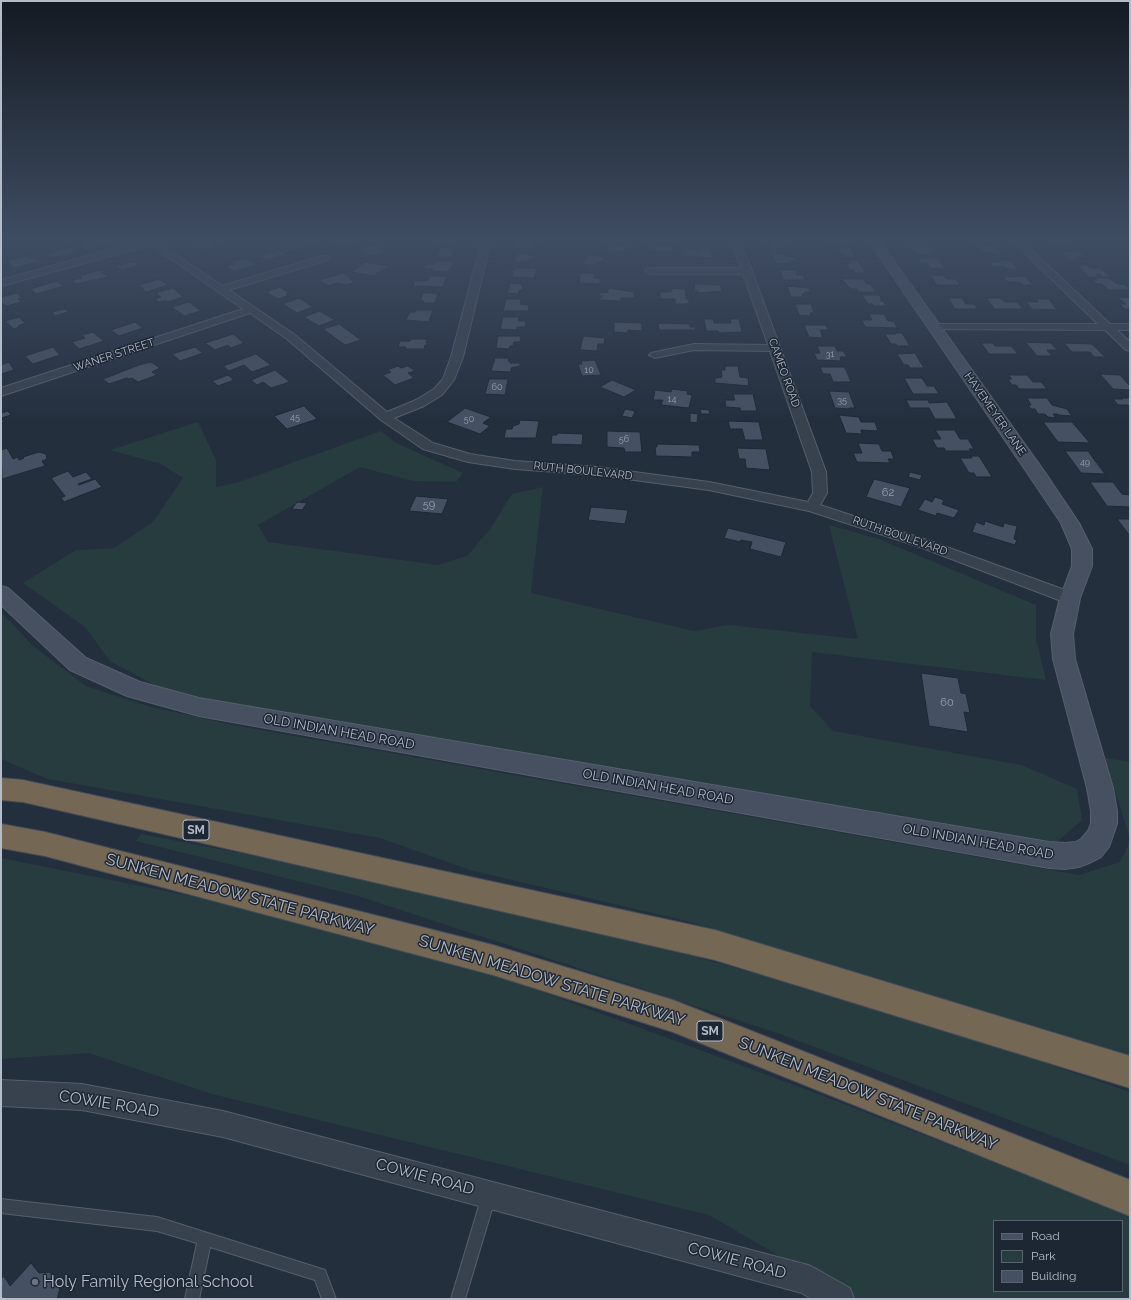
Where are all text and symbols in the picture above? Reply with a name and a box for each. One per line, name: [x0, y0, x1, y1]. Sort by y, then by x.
street label: WANER STREET: [72, 336, 156, 374]
street label: CAMEO ROAD: [765, 337, 803, 409]
house number: 31: [826, 349, 834, 359]
house number: 10: [584, 365, 594, 375]
street label: HAVEMEYER LANE: [961, 370, 1029, 458]
house number: 60: [492, 382, 502, 392]
house number: 14: [668, 394, 676, 404]
house number: 35: [837, 395, 847, 405]
house number: 45: [290, 412, 300, 422]
house number: 50: [464, 414, 474, 424]
house number: 56: [619, 434, 629, 444]
house number: 49: [1080, 457, 1090, 467]
street label: RUTH BOULEVARD: [533, 459, 633, 483]
house number: 62: [882, 486, 894, 500]
house number: 59: [423, 498, 435, 512]
street label: RUTH BOULEVARD: [851, 514, 949, 558]
house number: 60: [940, 696, 954, 710]
street label: OLD INDIAN HEAD ROAD: [262, 711, 416, 753]
street label: OLD INDIAN HEAD ROAD: [581, 766, 735, 808]
road number: SM: [183, 820, 209, 840]
street label: OLD INDIAN HEAD ROAD: [901, 821, 1055, 863]
street label: SUNKEN MEADOW STATE PARKWAY: [104, 850, 376, 940]
street label: SUNKEN MEADOW STATE PARKWAY: [417, 931, 687, 1031]
road number: SM: [697, 1021, 723, 1041]
street label: SUNKEN MEADOW STATE PARKWAY: [736, 1033, 1000, 1155]
street label: COWIE ROAD: [57, 1087, 161, 1121]
street label: COWIE ROAD: [374, 1155, 476, 1199]
legend: [993, 1220, 1123, 1292]
text: Road: [1031, 1229, 1060, 1243]
street label: COWIE ROAD: [686, 1239, 788, 1283]
text: Park: [1031, 1249, 1056, 1263]
text: Building: [1031, 1269, 1077, 1283]
place label: Holy Family Regional School: [43, 1272, 253, 1292]
marker: Holy Family Regional School: [30, 1277, 40, 1287]

